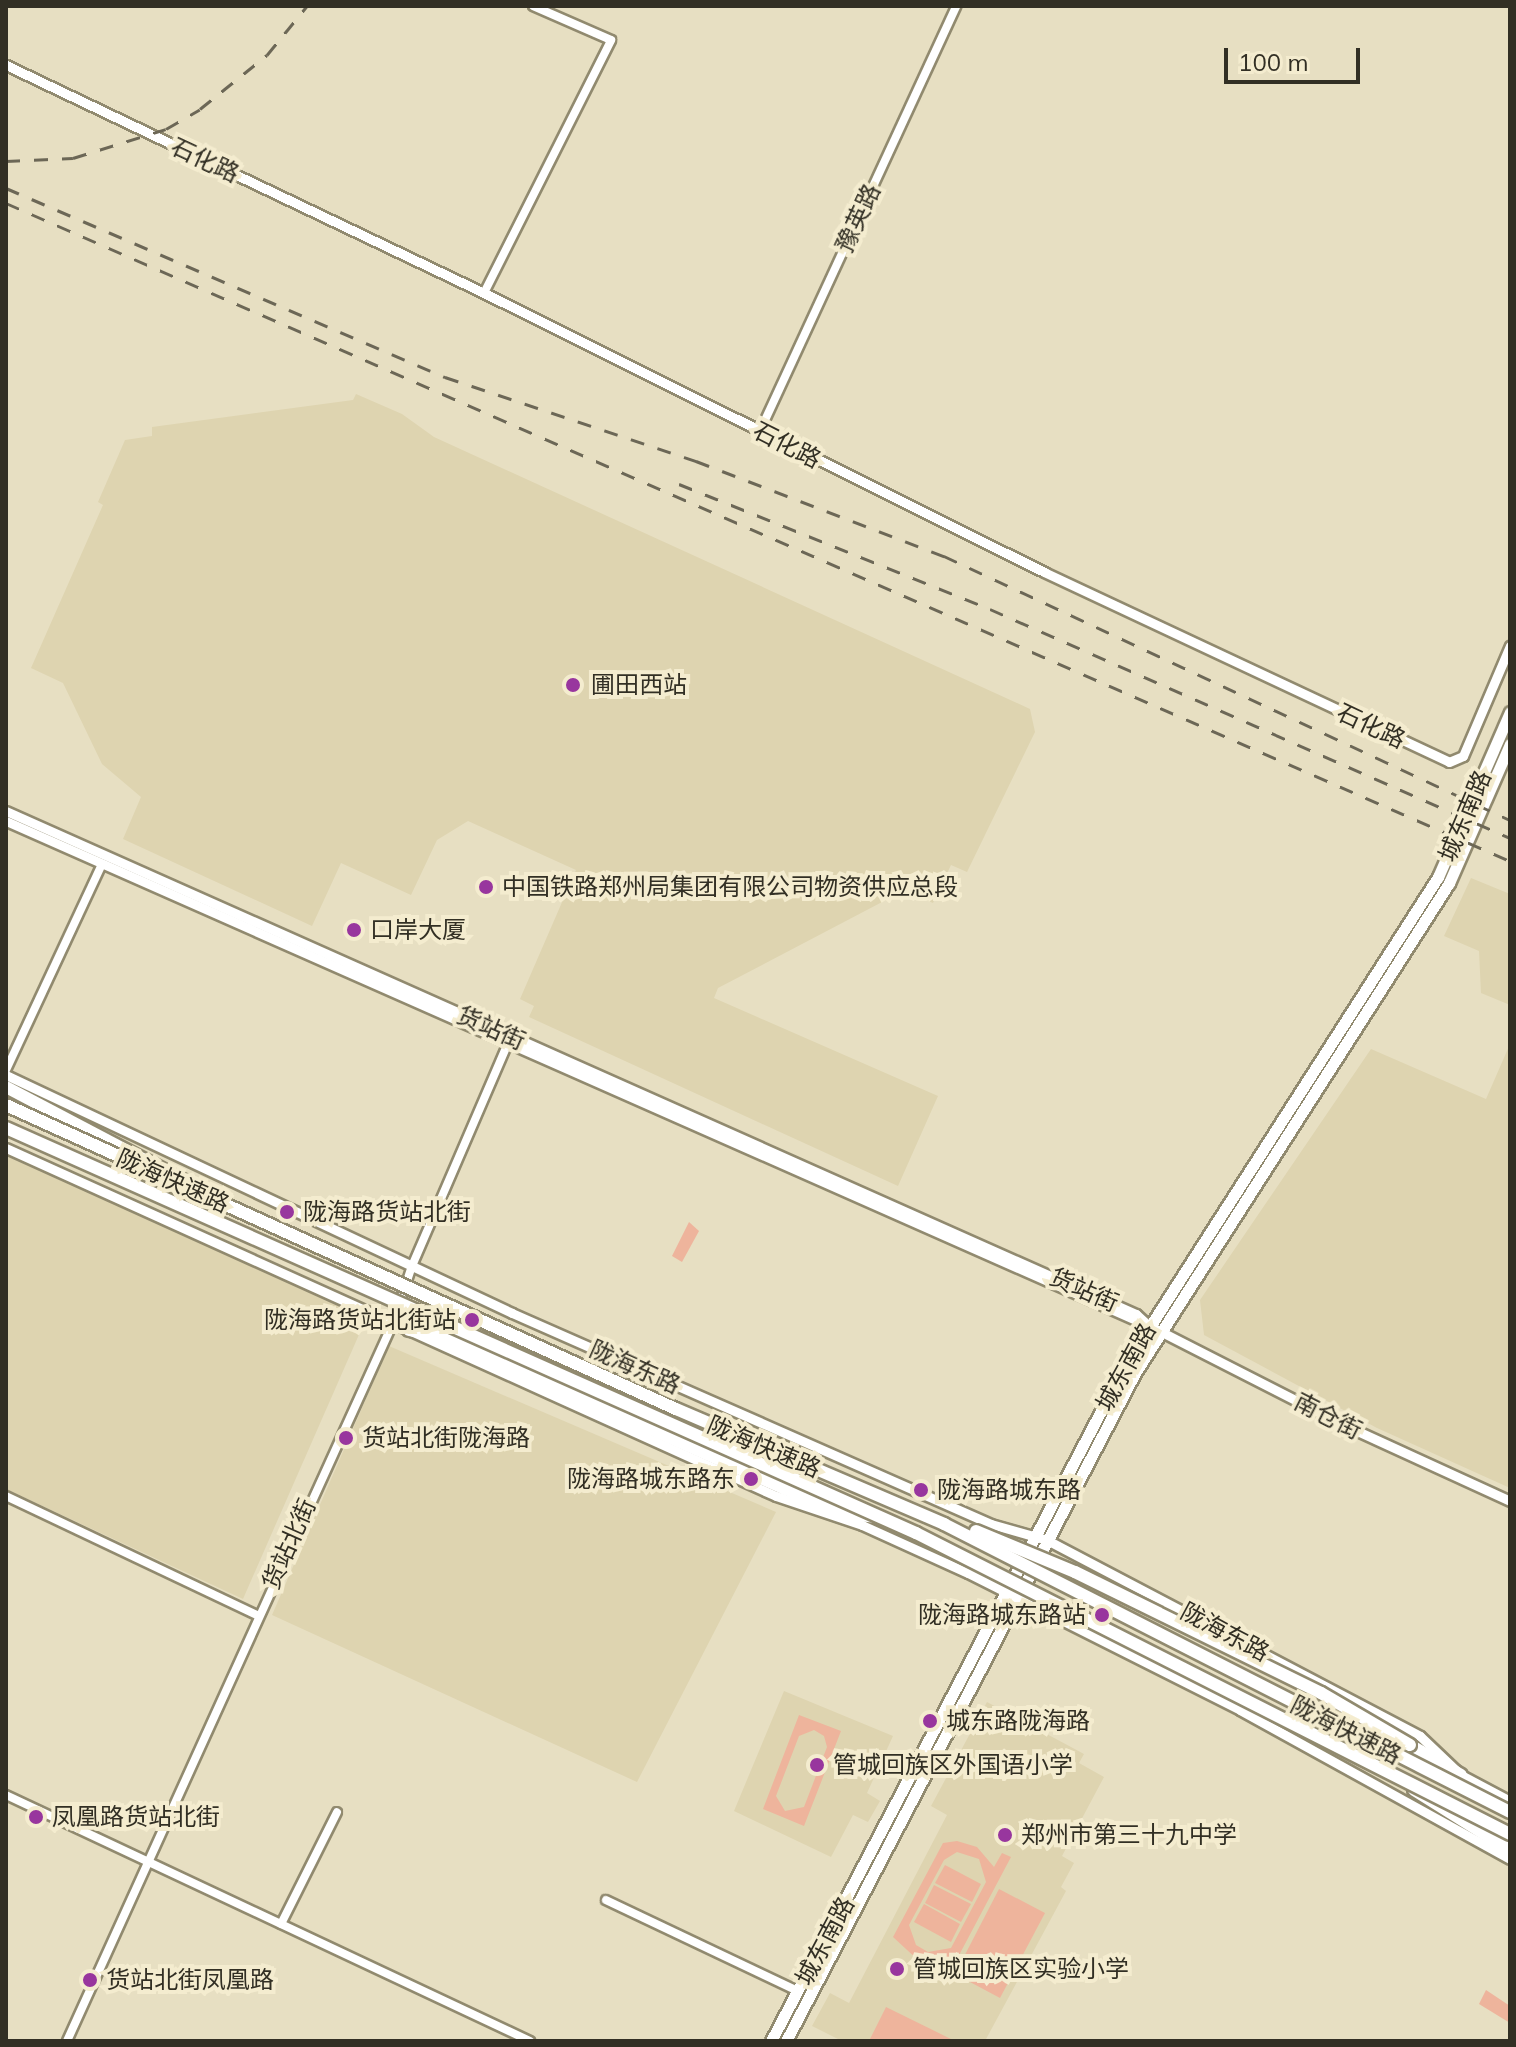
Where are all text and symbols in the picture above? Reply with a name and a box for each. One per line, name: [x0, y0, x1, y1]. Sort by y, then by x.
scale bar: [1228, 32, 1364, 82]
text: 100 m: [1238, 47, 1309, 77]
street label: 石化路: [166, 132, 244, 188]
street label: 豫英路: [830, 179, 886, 257]
street label: 石化路: [748, 416, 826, 474]
place label: 圃田西站: [591, 671, 687, 699]
marker: 圃田西站: [562, 674, 584, 696]
street label: 石化路: [1332, 698, 1410, 754]
street label: 城东南路: [1433, 766, 1497, 866]
place label: 中国铁路郑州局集团有限公司物资供应总段: [502, 873, 958, 901]
marker: 中国铁路郑州局集团有限公司物资供应总段: [477, 878, 495, 896]
place label: 口岸大厦: [370, 916, 466, 944]
marker: 口岸大厦: [345, 921, 363, 939]
street label: 货站街: [452, 1000, 530, 1056]
street label: 陇海快速路: [112, 1143, 234, 1219]
place label: 陇海路货站北街: [303, 1198, 471, 1226]
marker: 陇海路货站北街: [278, 1203, 296, 1221]
street label: 货站街: [1045, 1262, 1123, 1318]
place label: 陇海路货站北街站: [264, 1306, 456, 1334]
marker: 陇海路货站北街站: [463, 1311, 481, 1329]
street label: 城东南路: [1090, 1318, 1162, 1416]
street label: 陇海东路: [585, 1334, 685, 1400]
street label: 南仓街: [1289, 1387, 1367, 1445]
street label: 陇海快速路: [703, 1410, 825, 1484]
place label: 货站北街陇海路: [362, 1424, 530, 1452]
marker: 货站北街陇海路: [337, 1429, 355, 1447]
place label: 陇海路城东路东: [567, 1465, 735, 1493]
marker: 陇海路城东路东: [742, 1470, 760, 1488]
place label: 陇海路城东路: [937, 1476, 1081, 1504]
marker: 陇海路城东路: [912, 1481, 930, 1499]
street label: 货站北街: [256, 1494, 322, 1594]
street label: 陇海东路: [1176, 1597, 1274, 1667]
place label: 陇海路城东路站: [918, 1601, 1086, 1629]
marker: 陇海路城东路站: [1093, 1606, 1111, 1624]
street label: 陇海快速路: [1286, 1690, 1406, 1770]
place label: 城东路陇海路: [946, 1707, 1090, 1735]
marker: 城东路陇海路: [921, 1712, 939, 1730]
place label: 管城回族区外国语小学: [833, 1751, 1073, 1779]
marker: 管城回族区外国语小学: [808, 1756, 826, 1774]
place label: 凤凰路货站北街: [52, 1803, 220, 1831]
marker: 凤凰路货站北街: [27, 1808, 45, 1826]
place label: 郑州市第三十九中学: [1021, 1821, 1237, 1849]
marker: 郑州市第三十九中学: [996, 1826, 1014, 1844]
street label: 城东南路: [790, 1892, 860, 1990]
place label: 管城回族区实验小学: [913, 1955, 1129, 1983]
marker: 管城回族区实验小学: [888, 1960, 906, 1978]
place label: 货站北街凤凰路: [106, 1966, 274, 1994]
marker: 货站北街凤凰路: [81, 1971, 99, 1989]

